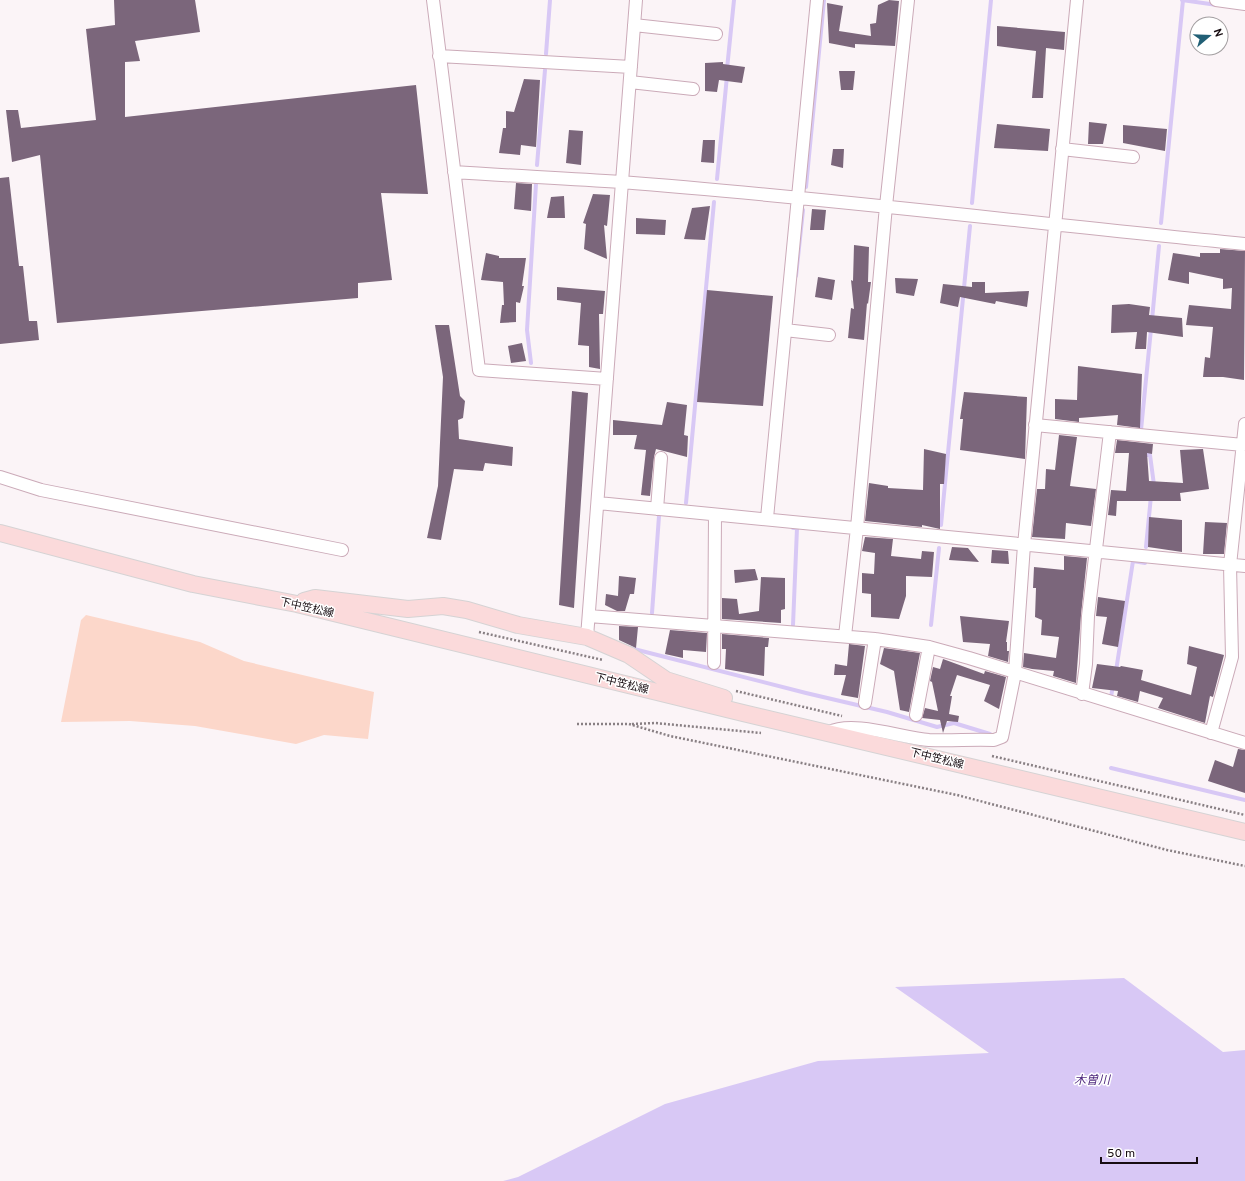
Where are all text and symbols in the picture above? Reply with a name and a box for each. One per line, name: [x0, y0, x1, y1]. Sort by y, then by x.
north arrow: [1189, 16, 1229, 56]
text: N: [1210, 27, 1225, 39]
street label: 下中笠松線: [278, 595, 335, 621]
street label: 下中笠松線: [593, 671, 650, 697]
street label: 下中笠松線: [908, 746, 965, 772]
water label: 木曽川: [1074, 1073, 1112, 1089]
scale bar: [1101, 1139, 1197, 1165]
text: 50 m: [1107, 1146, 1135, 1162]

